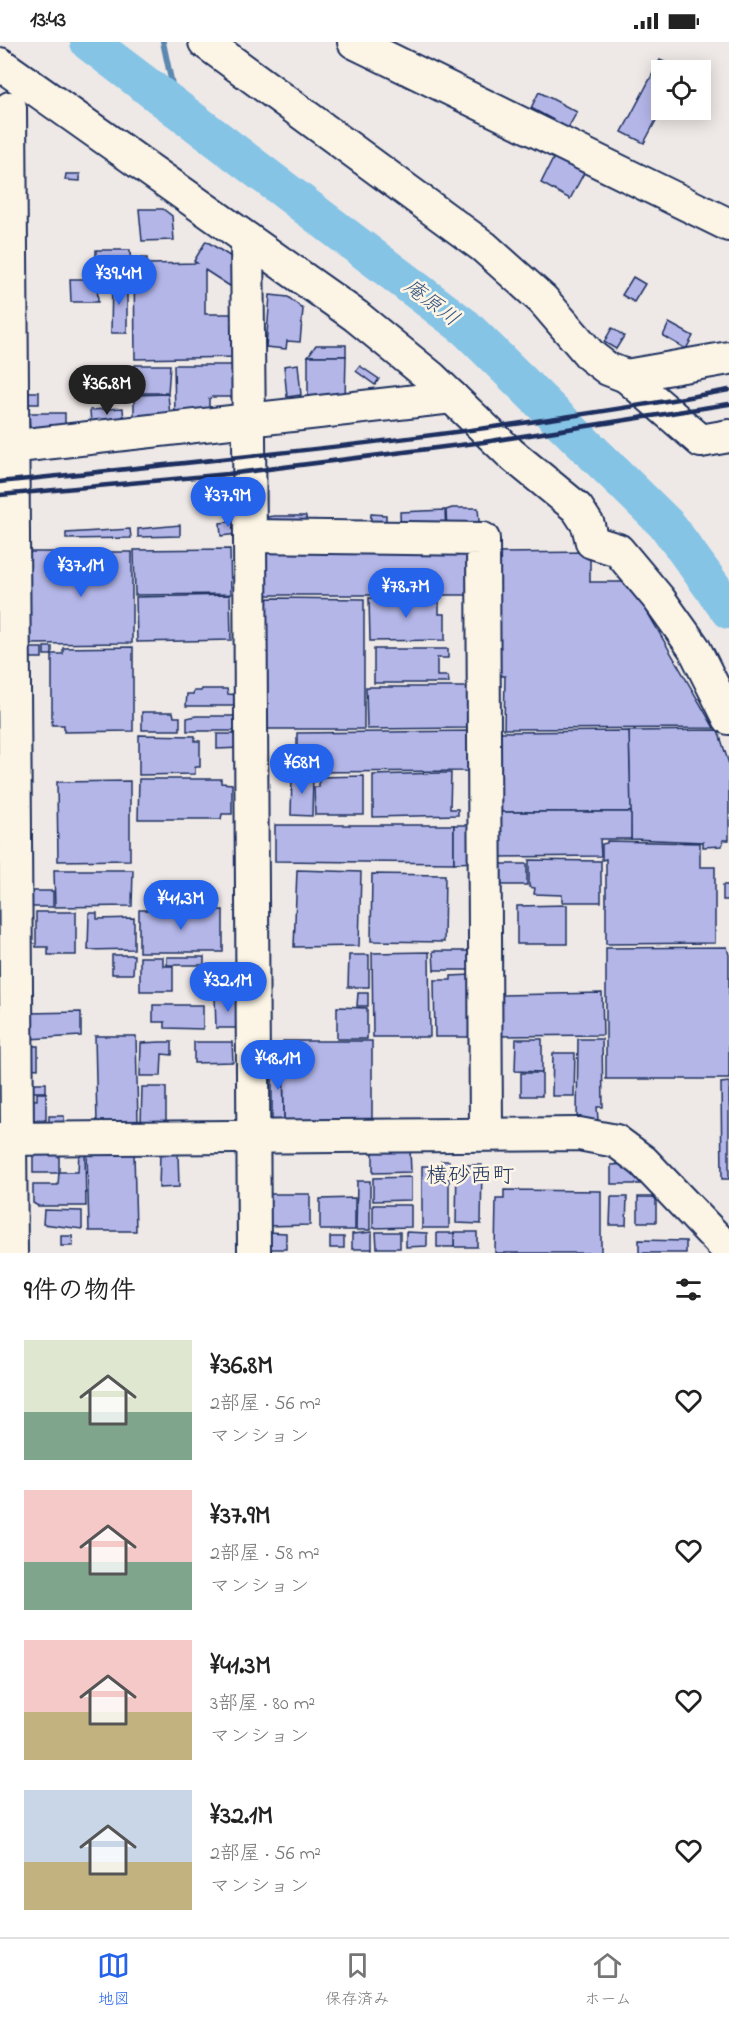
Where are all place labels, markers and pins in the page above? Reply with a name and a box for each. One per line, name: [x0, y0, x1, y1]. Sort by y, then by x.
pin: ¥39.4M: [70, 255, 168, 306]
pin: ¥36.8M: [58, 365, 156, 416]
pin: ¥37.9M: [179, 477, 277, 528]
pin: ¥37.1M: [32, 547, 130, 598]
pin: ¥78.7M: [357, 568, 455, 619]
pin: ¥68M: [266, 744, 338, 795]
pin: ¥41.3M: [132, 880, 230, 931]
pin: ¥32.1M: [179, 962, 277, 1013]
pin: ¥48.1M: [229, 1040, 327, 1091]

